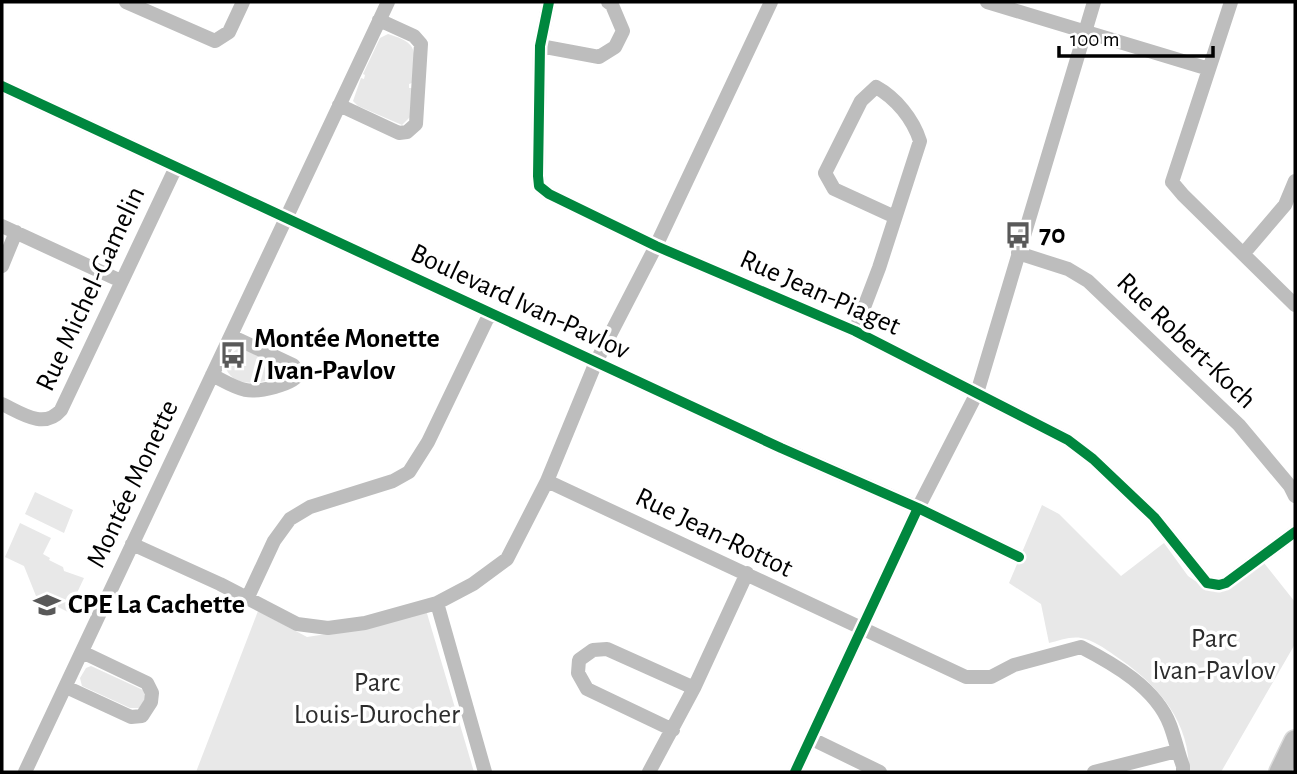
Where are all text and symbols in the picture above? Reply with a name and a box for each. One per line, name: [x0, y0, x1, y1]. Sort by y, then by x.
scale bar: [1059, 14, 1213, 58]
text: 100 m: [1070, 29, 1120, 50]
street label: Rue Michel-Gamelin: [31, 182, 151, 396]
bus stop icon: 70: [1003, 220, 1033, 250]
place label: 70: [1039, 221, 1066, 249]
street label: Boulevard Ivan-Pavlov: [406, 239, 634, 365]
street label: Rue Jean-Piaget: [736, 245, 904, 341]
street label: Rue Robert-Koch: [1111, 268, 1261, 414]
place label: Montée Monette / Ivan-Pavlov: [253, 325, 440, 385]
bus stop icon: Montée Monette / Ivan-Pavlov: [218, 340, 248, 370]
street label: Montée Monette: [82, 396, 184, 572]
street label: Rue Jean-Rottot: [631, 483, 797, 583]
school or university icon: CPE La Cachette: [32, 590, 62, 620]
place label: CPE La Cachette: [68, 591, 245, 619]
park label: Parc Ivan-Pavlov: [1152, 625, 1276, 685]
park label: Parc Louis-Durocher: [294, 669, 460, 729]

